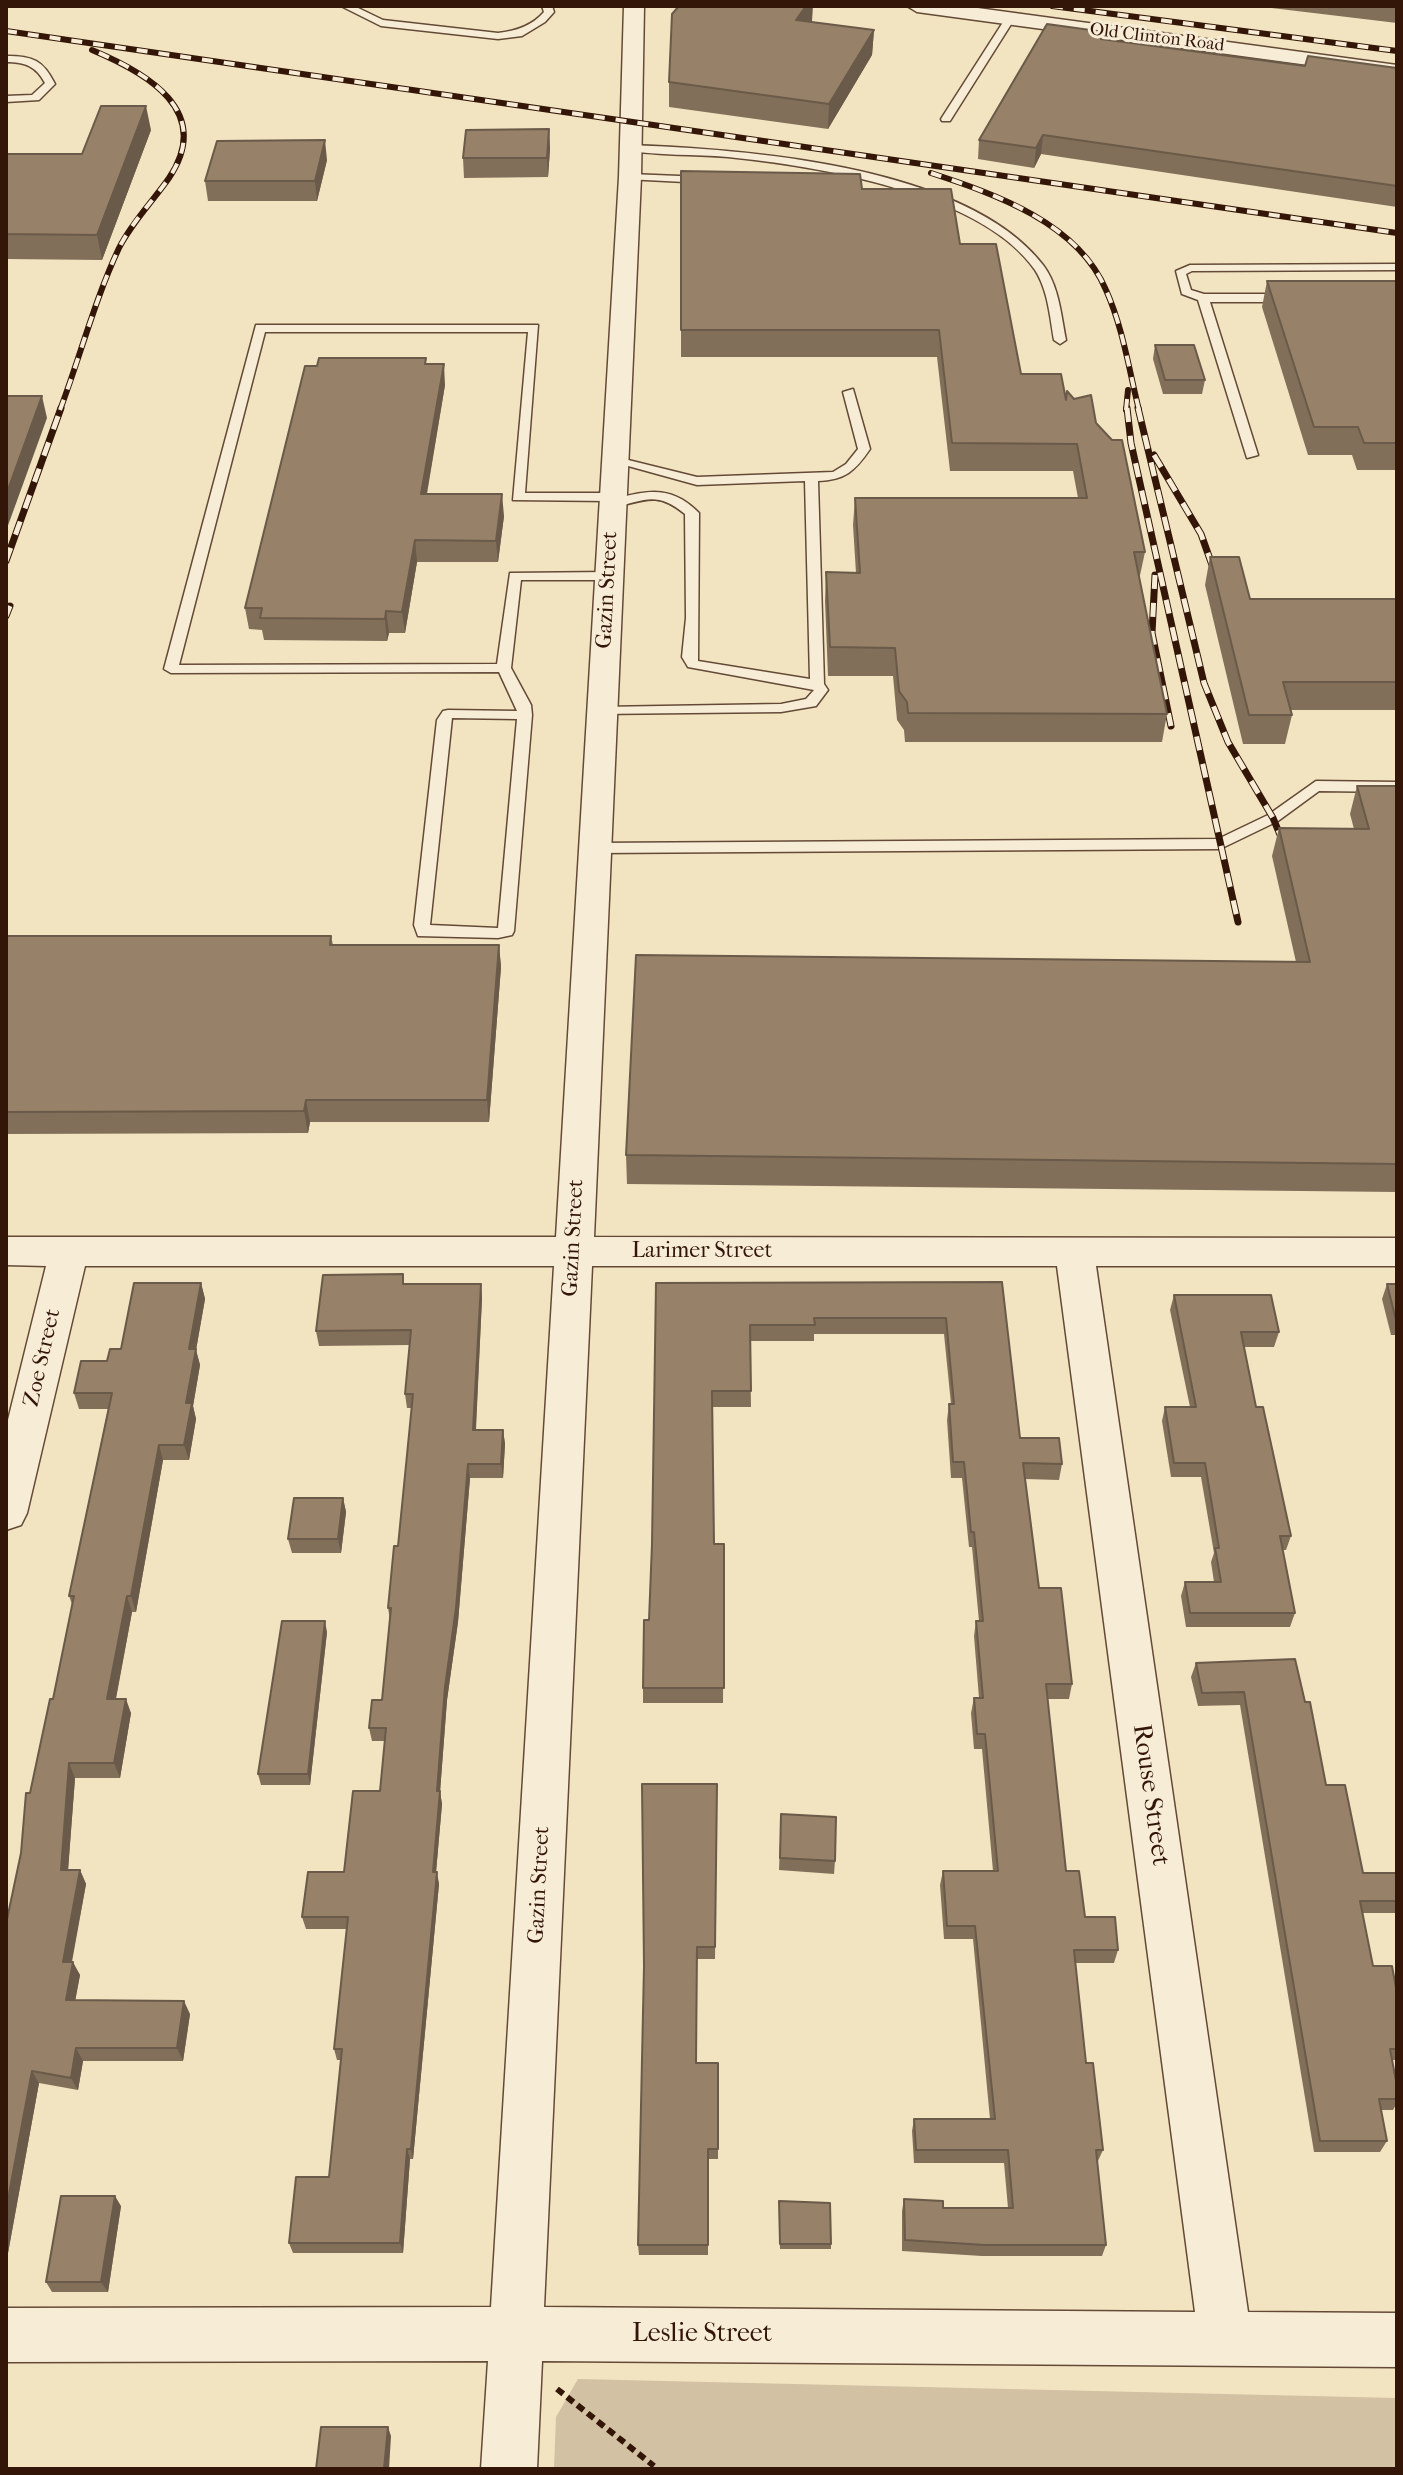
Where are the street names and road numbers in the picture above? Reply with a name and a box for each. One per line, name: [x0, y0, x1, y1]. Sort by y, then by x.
street label: Old Clinton Road: [1089, 19, 1225, 57]
street label: Gazin Street: [592, 531, 624, 649]
street label: Gazin Street: [558, 1179, 590, 1297]
street label: Larimer Street: [632, 1239, 772, 1265]
street label: Zoe Street: [19, 1306, 67, 1410]
street label: Rouse Street: [1125, 1722, 1175, 1868]
street label: Gazin Street: [524, 1826, 556, 1944]
street label: Leslie Street: [632, 2319, 772, 2351]

